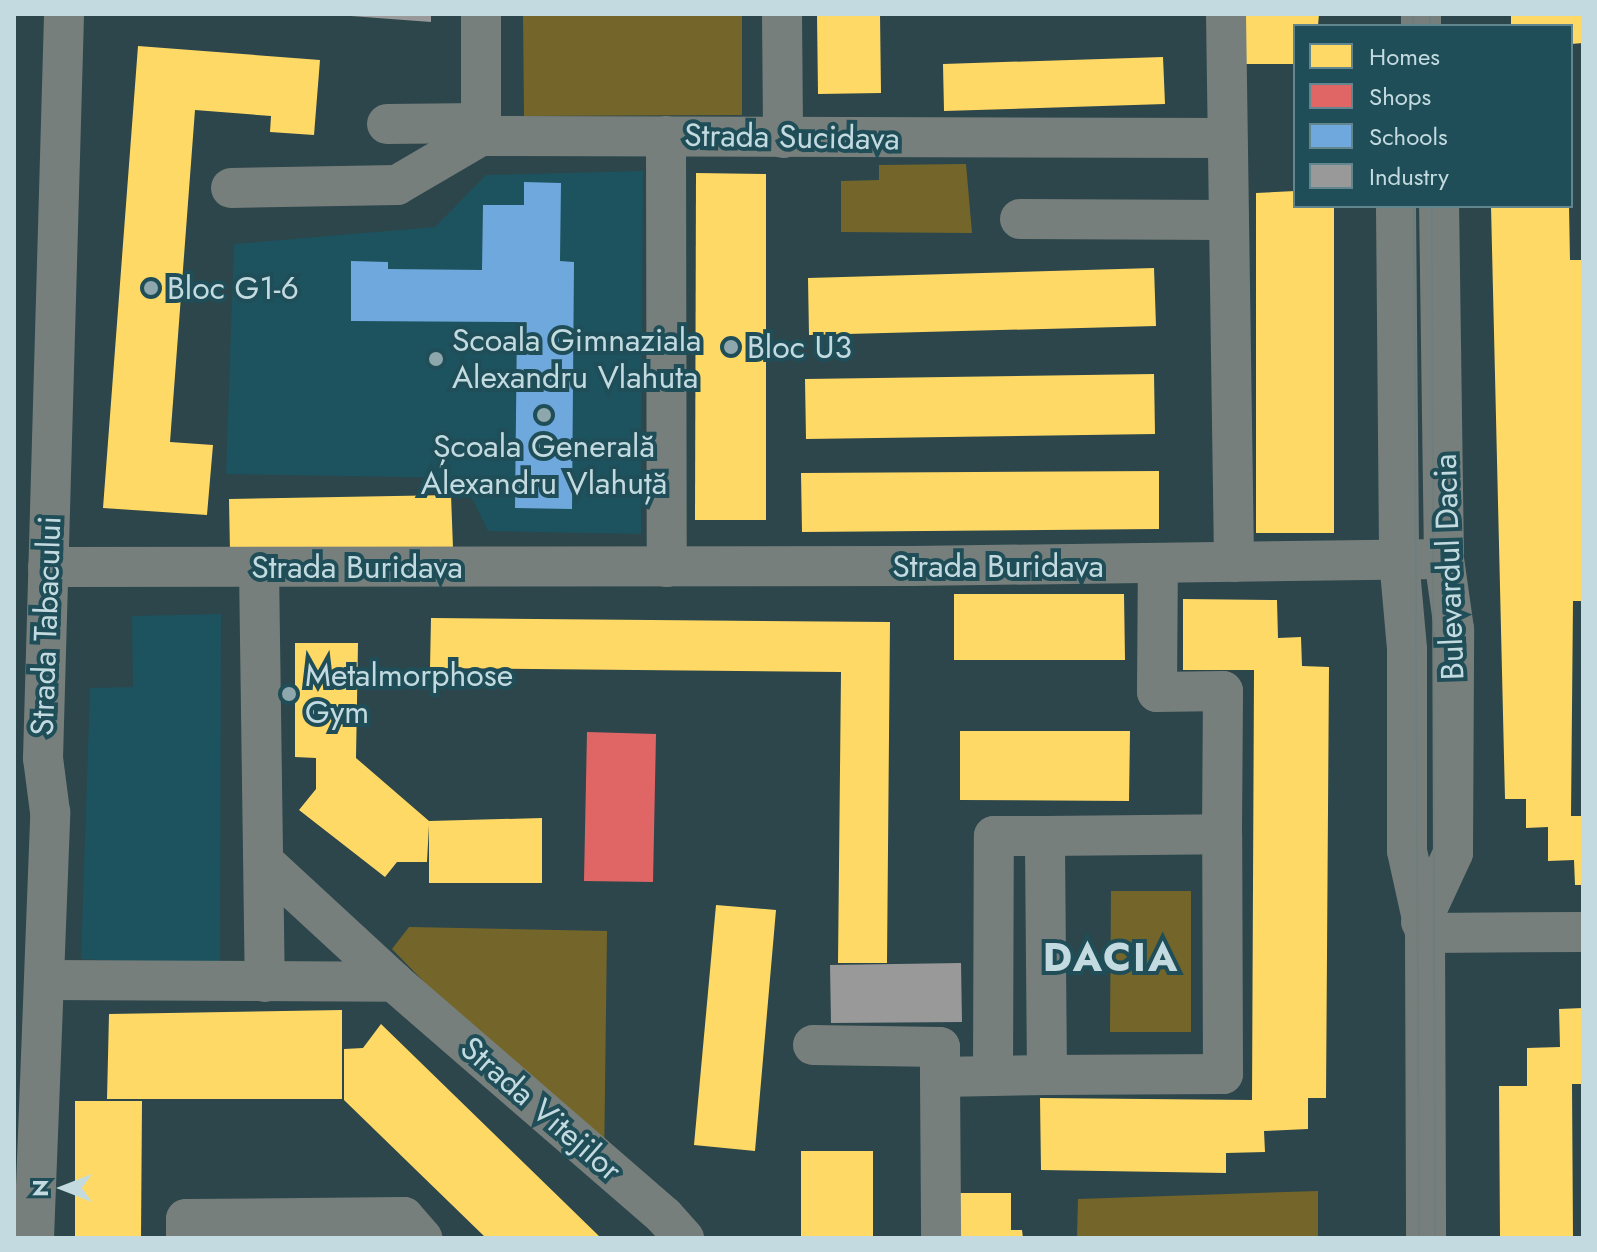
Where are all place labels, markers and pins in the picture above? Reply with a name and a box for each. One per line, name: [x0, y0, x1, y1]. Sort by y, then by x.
place label: Bloc G1-6: [167, 269, 299, 307]
marker: Bloc G1-6: [142, 279, 160, 297]
place label: Scoala Gimnaziala Alexandru Vlahuta: [452, 322, 702, 397]
place label: Bloc U3: [747, 328, 852, 366]
marker: Bloc U3: [722, 338, 740, 356]
marker: Scoala Gimnaziala Alexandru Vlahuta: [427, 350, 445, 368]
marker: Școala Generală Alexandru Vlahuță: [535, 406, 553, 424]
place label: Școala Generală Alexandru Vlahuță: [421, 428, 667, 503]
place label: Metalmorphose Gym: [305, 657, 513, 732]
marker: Metalmorphose Gym: [280, 685, 298, 703]

